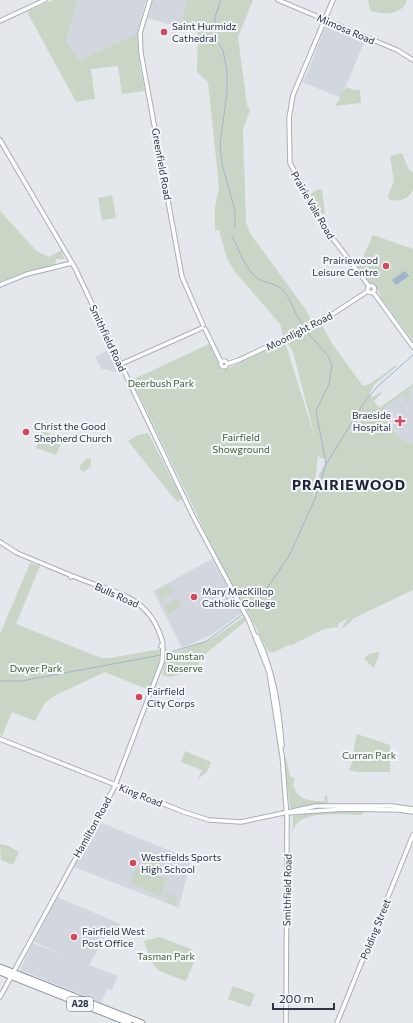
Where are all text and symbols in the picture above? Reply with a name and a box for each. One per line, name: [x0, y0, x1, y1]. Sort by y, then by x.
street label: Mimosa Road: [315, 11, 377, 47]
place label: Saint Hurmidz Cathedral: [172, 20, 237, 44]
marker: Saint Hurmidz Cathedral: [159, 27, 169, 37]
street label: Greenfield Road: [150, 127, 174, 201]
street label: Prairie Vale Road: [289, 169, 337, 241]
place label: Prairiewood Leisure Centre: [312, 254, 378, 278]
marker: Prairiewood Leisure Centre: [381, 261, 391, 271]
street label: Smithfield Road: [87, 303, 129, 374]
street label: Moonlight Road: [264, 309, 334, 353]
park label: Deerbush Park: [128, 377, 195, 389]
place label: Braeside Hospital: [352, 409, 391, 433]
marker: Braeside Hospital: [394, 415, 406, 427]
place label: Christ the Good Shepherd Church: [34, 420, 112, 444]
marker: Christ the Good Shepherd Church: [21, 427, 31, 437]
park label: Fairfield Showground: [212, 431, 270, 455]
district label: PRAIRIEWOOD: [292, 476, 406, 493]
street label: Bulls Road: [93, 580, 141, 610]
place label: Mary MacKillop Catholic College: [202, 585, 276, 609]
marker: Mary MacKillop Catholic College: [189, 592, 199, 602]
park label: Dunstan Reserve: [166, 650, 204, 674]
park label: Dwyer Park: [10, 662, 63, 674]
place label: Fairfield City Corps: [147, 685, 195, 709]
marker: Fairfield City Corps: [134, 692, 144, 702]
park label: Curran Park: [342, 749, 397, 761]
street label: King Road: [118, 781, 165, 809]
street label: Hamilton Road: [70, 794, 114, 859]
place label: Westfields Sports High School: [141, 851, 222, 875]
street label: Smithfield Road: [280, 853, 294, 926]
marker: Westfields Sports High School: [128, 858, 138, 868]
street label: Polding Street: [357, 897, 393, 961]
place label: Fairfield West Post Office: [82, 925, 145, 949]
marker: Fairfield West Post Office: [69, 932, 79, 942]
park label: Tasman Park: [137, 950, 195, 962]
scale bar: [273, 985, 334, 1011]
text: 200 m: [279, 991, 314, 1005]
road number: A28: [67, 997, 93, 1011]

